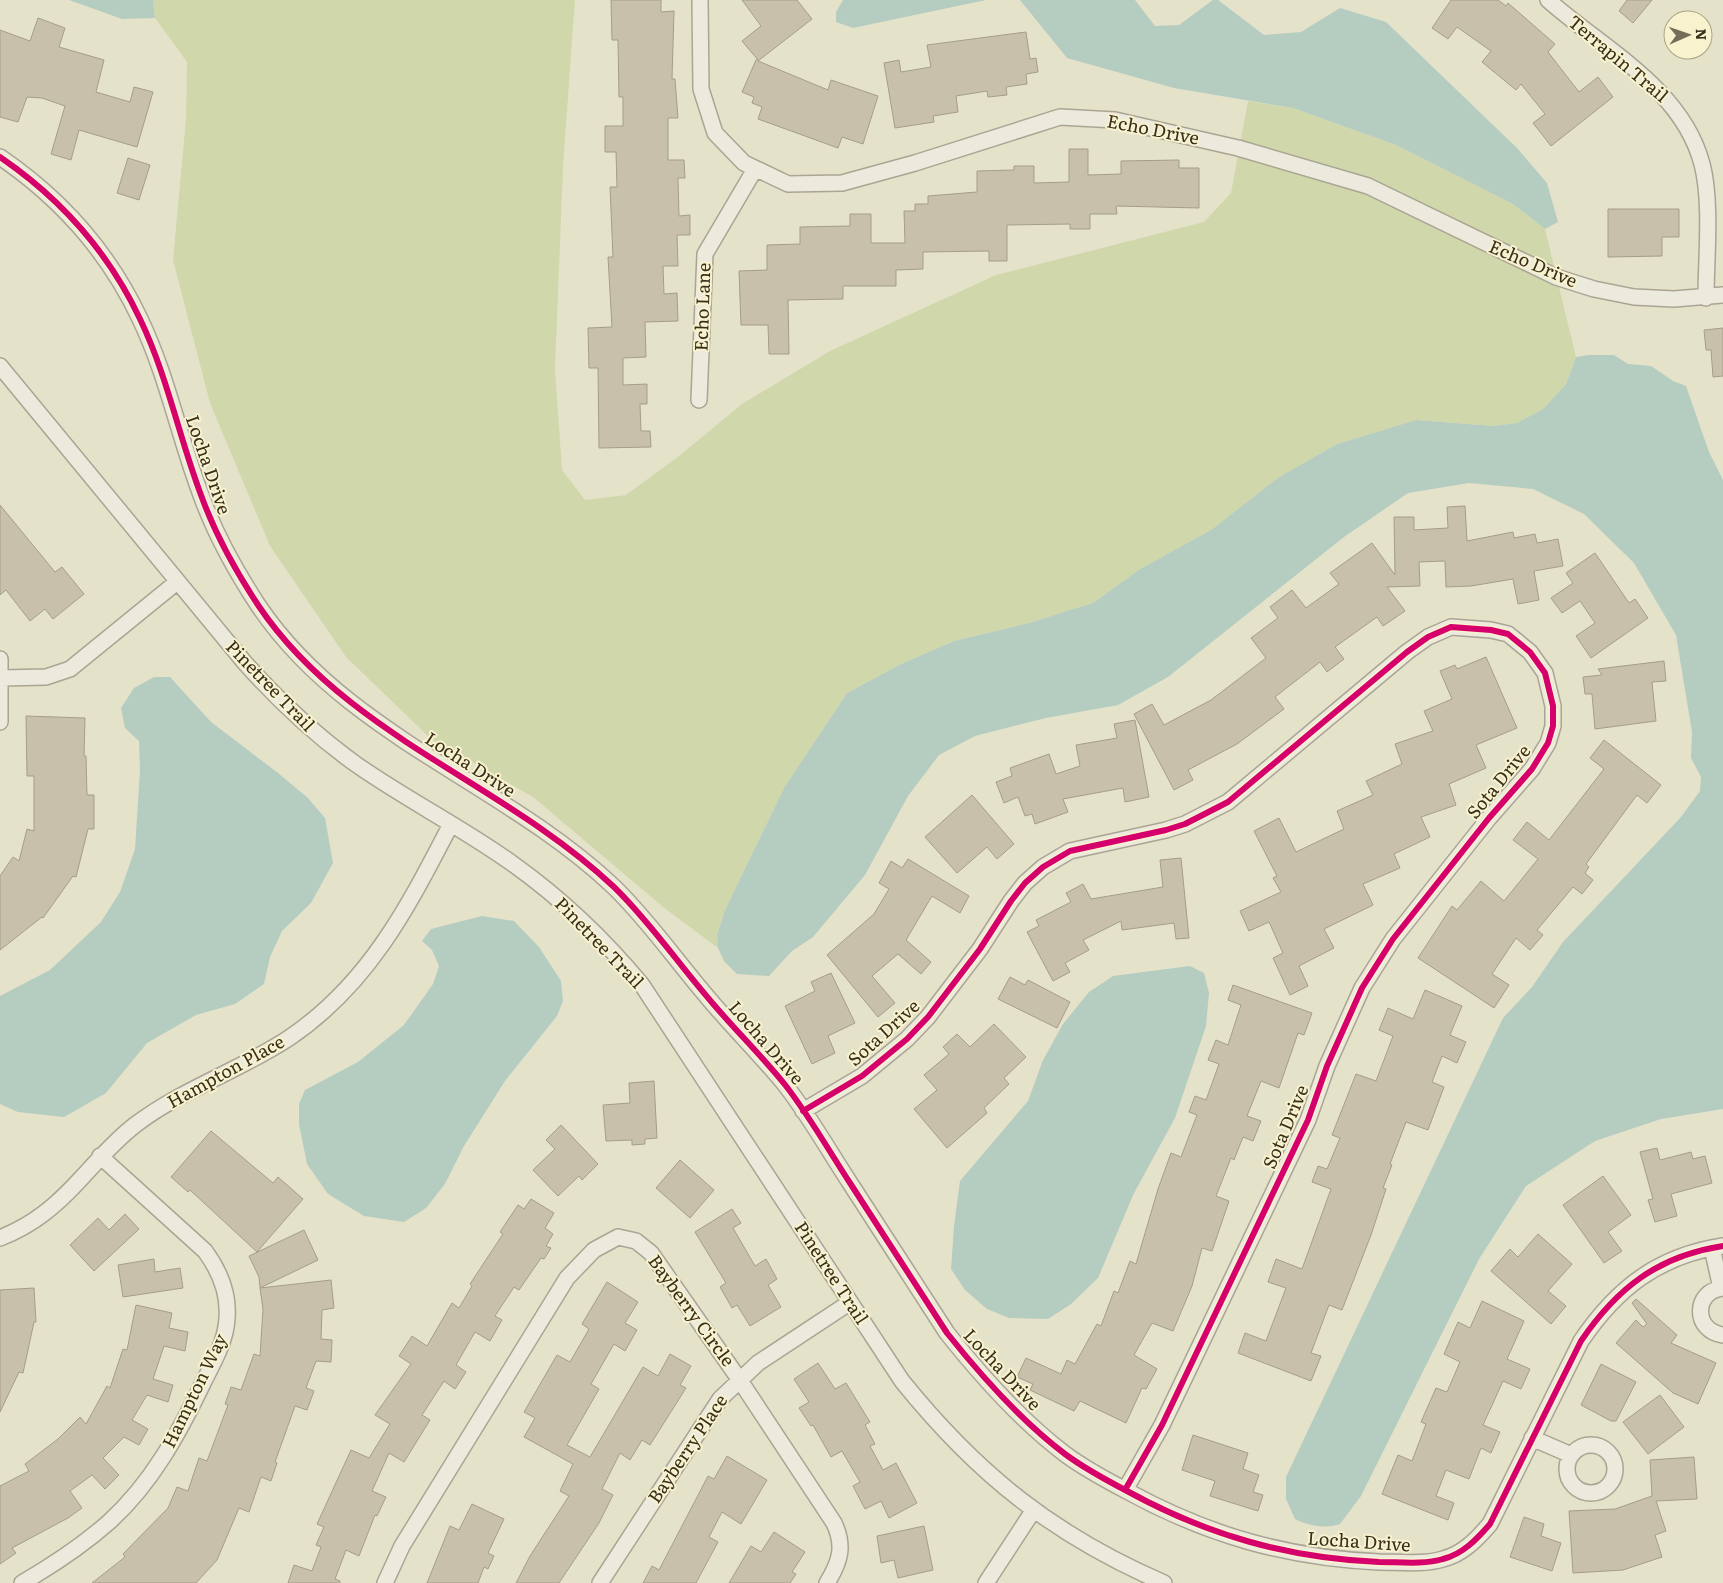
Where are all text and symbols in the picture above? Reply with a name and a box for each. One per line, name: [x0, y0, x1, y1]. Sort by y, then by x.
street label: Terrapin Trail: [1563, 8, 1675, 108]
north arrow: [1663, 10, 1713, 60]
text: N: [1692, 28, 1712, 41]
street label: Echo Drive: [1105, 106, 1202, 151]
street label: Echo Drive: [1485, 232, 1582, 293]
street label: Echo Lane: [686, 262, 717, 352]
street label: Locha Drive: [180, 411, 239, 518]
street label: Pinetree Trail: [220, 633, 322, 737]
street label: Locha Drive: [420, 724, 522, 803]
street label: Sota Drive: [1459, 738, 1536, 824]
street label: Pinetree Trail: [549, 890, 651, 994]
street label: Sota Drive: [841, 992, 925, 1072]
street label: Locha Drive: [723, 994, 811, 1090]
street label: Hampton Place: [162, 1027, 289, 1114]
street label: Sota Drive: [1255, 1080, 1314, 1173]
street label: Pinetree Trail: [789, 1215, 876, 1329]
street label: Bayberry Circle: [642, 1249, 742, 1372]
street label: Locha Drive: [958, 1322, 1048, 1416]
street label: Hampton Way: [154, 1328, 233, 1452]
street label: Bayberry Place: [640, 1388, 733, 1508]
street label: Locha Drive: [1307, 1523, 1412, 1558]

